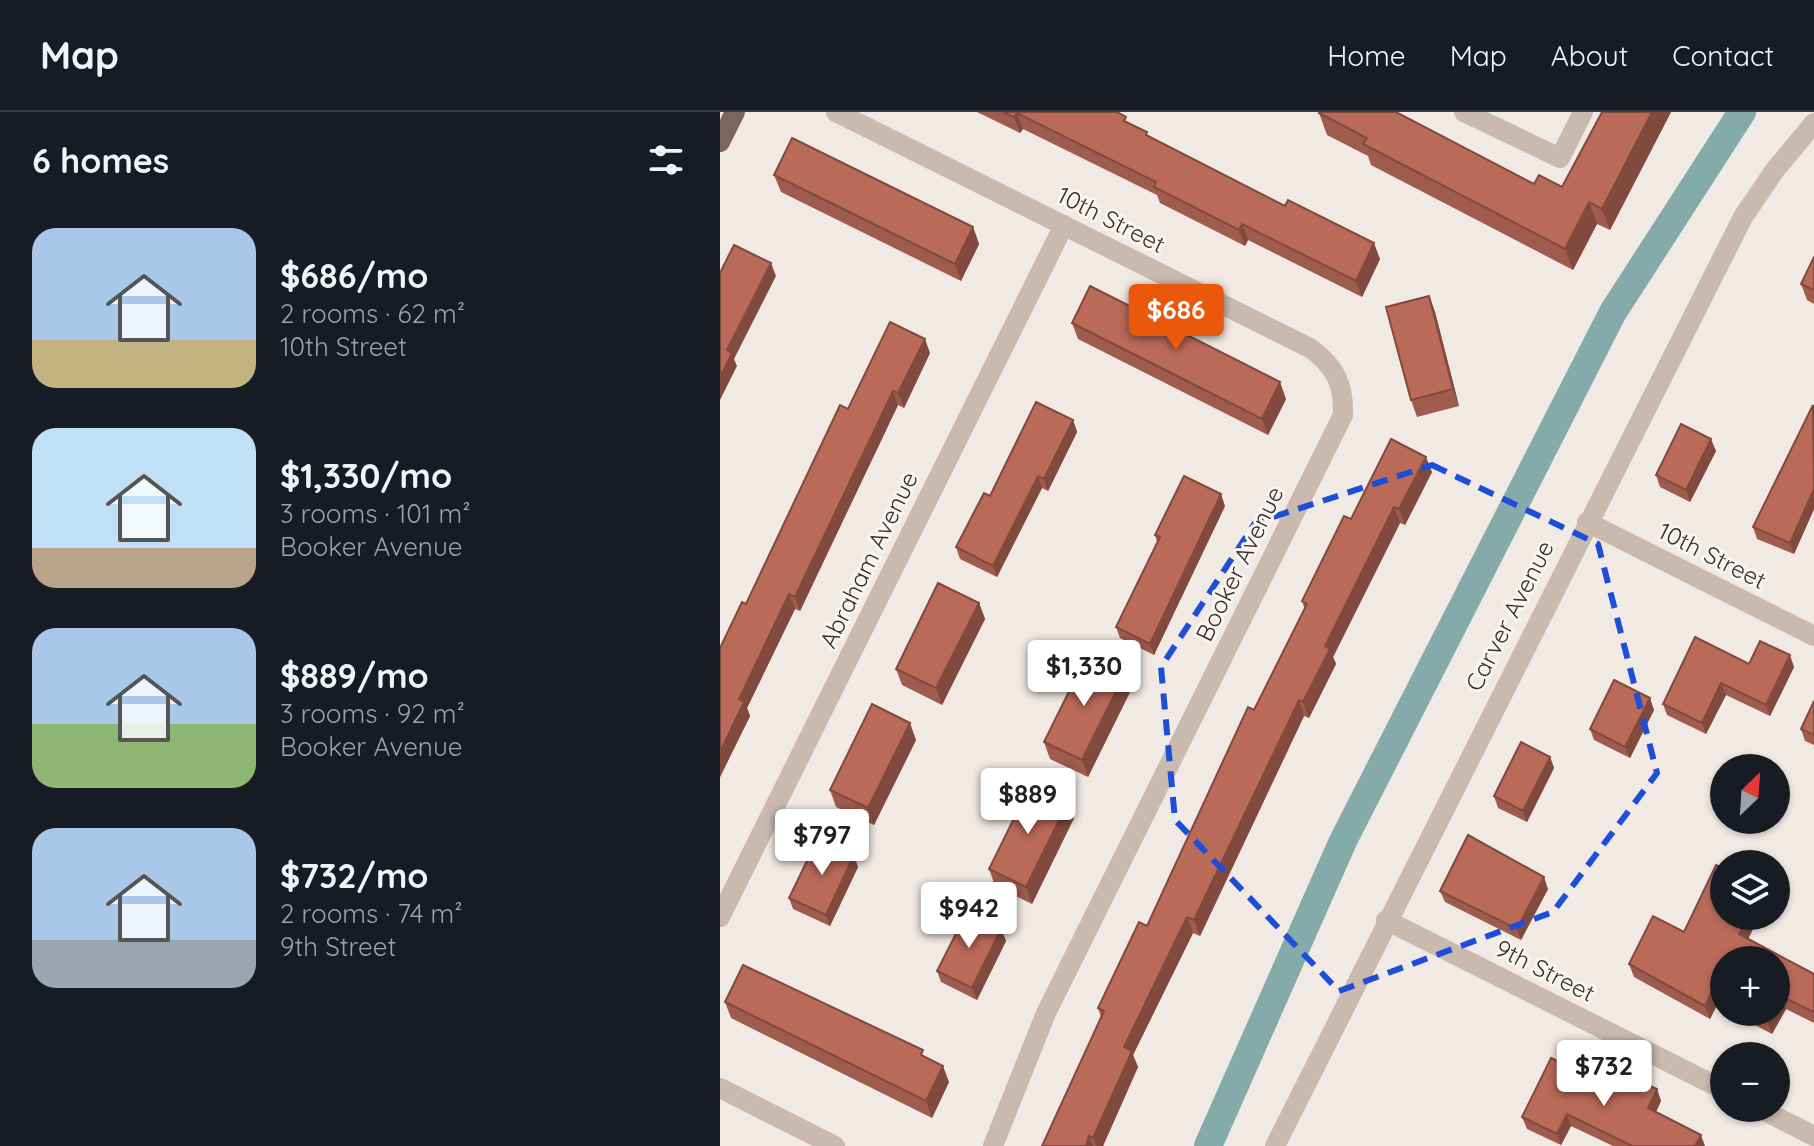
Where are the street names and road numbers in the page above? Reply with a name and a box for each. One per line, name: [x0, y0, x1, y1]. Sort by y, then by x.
street label: 10th Street: [1052, 179, 1170, 259]
street label: Abraham Avenue: [812, 467, 924, 653]
street label: Booker Avenue: [1189, 481, 1289, 646]
street label: 10th Street: [1653, 515, 1771, 595]
street label: Carver Avenue: [1458, 535, 1560, 696]
street label: 9th Street: [1491, 932, 1600, 1008]

